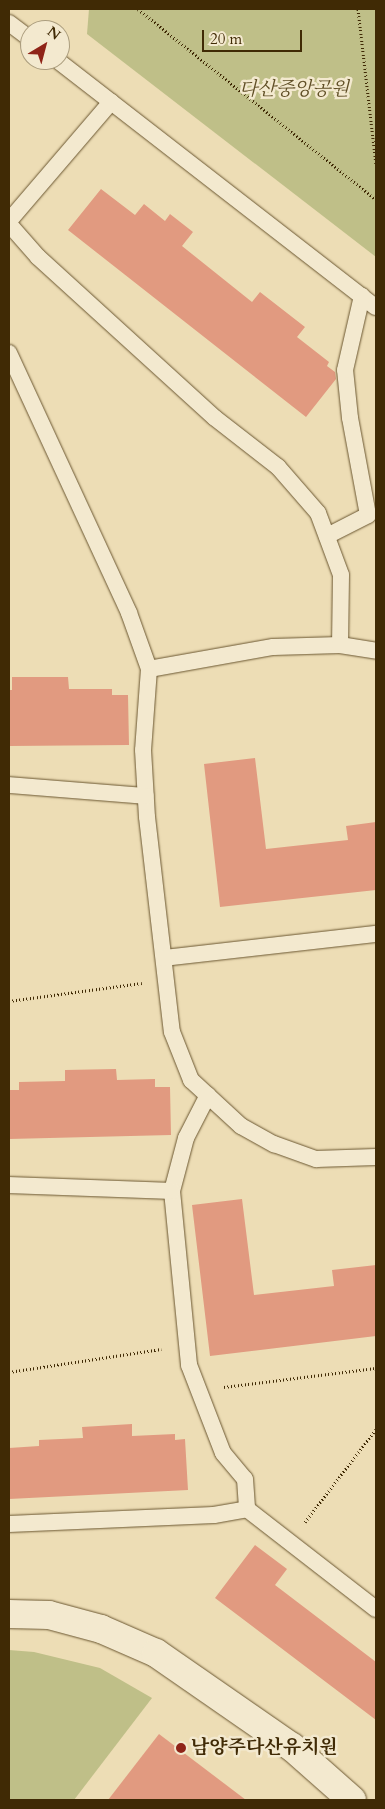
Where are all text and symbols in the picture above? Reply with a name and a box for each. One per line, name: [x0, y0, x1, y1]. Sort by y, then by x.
north arrow: [20, 20, 70, 70]
scale bar: [205, 20, 305, 52]
text: N: [43, 22, 64, 45]
text: 20 m: [210, 29, 242, 49]
park label: 다산중앙공원: [239, 79, 349, 101]
place label: 남양주다산유치원: [191, 1737, 338, 1759]
marker: 남양주다산유치원: [175, 1742, 187, 1754]

